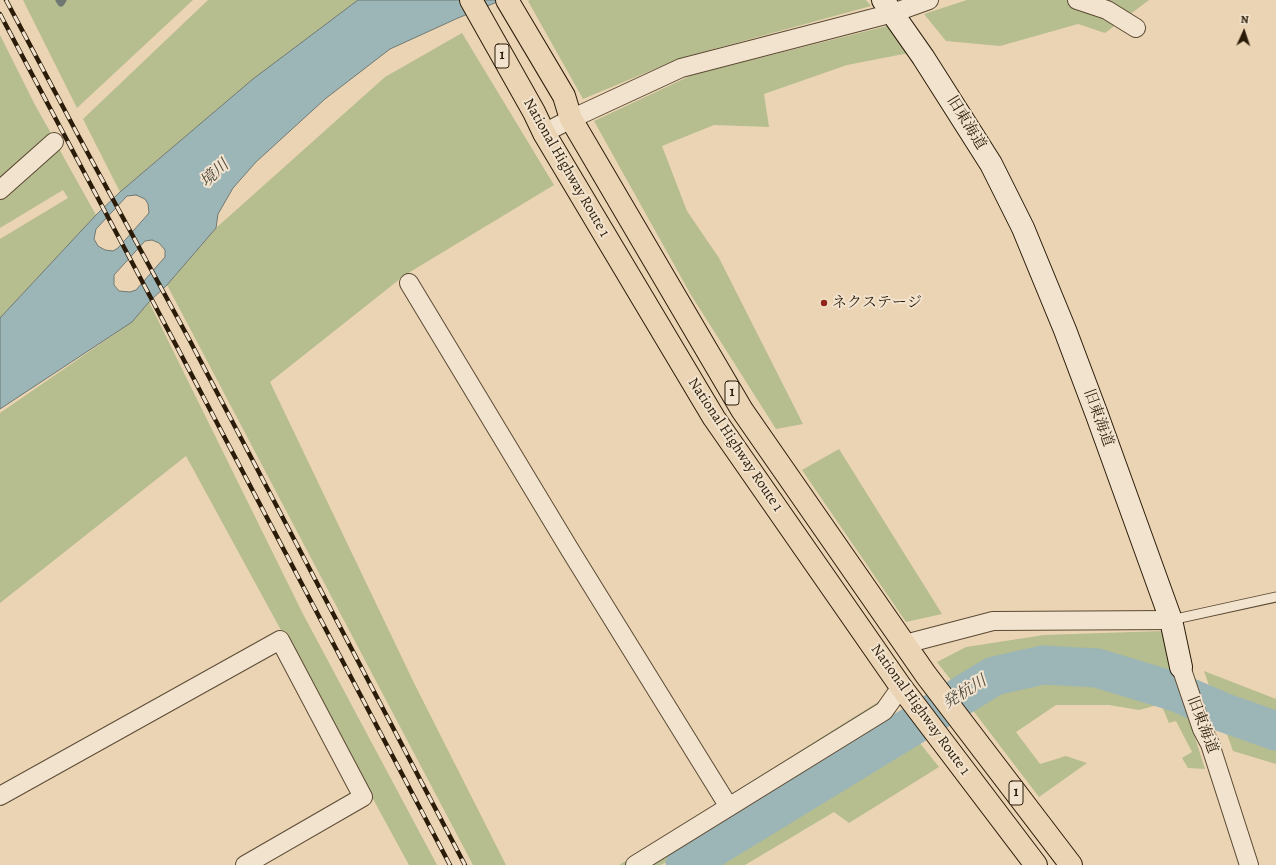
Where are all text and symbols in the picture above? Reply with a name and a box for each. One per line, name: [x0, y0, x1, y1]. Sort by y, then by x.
north arrow: [1224, 12, 1264, 52]
text: N: [1240, 12, 1249, 27]
road number: 1: [495, 44, 509, 68]
street label: 旧東海道: [942, 93, 990, 153]
street label: National Highway Route 1: [519, 95, 613, 241]
water label: 境川: [197, 156, 233, 192]
place label: ネクステージ: [832, 294, 922, 312]
marker: ネクステージ: [819, 298, 829, 308]
street label: National Highway Route 1: [684, 375, 786, 515]
road number: 1: [725, 381, 739, 405]
street label: 旧東海道: [1079, 387, 1117, 449]
street label: National Highway Route 1: [866, 641, 974, 779]
water label: 発杭川: [940, 672, 990, 714]
street label: 旧東海道: [1183, 694, 1221, 756]
road number: 1: [1009, 781, 1023, 805]

